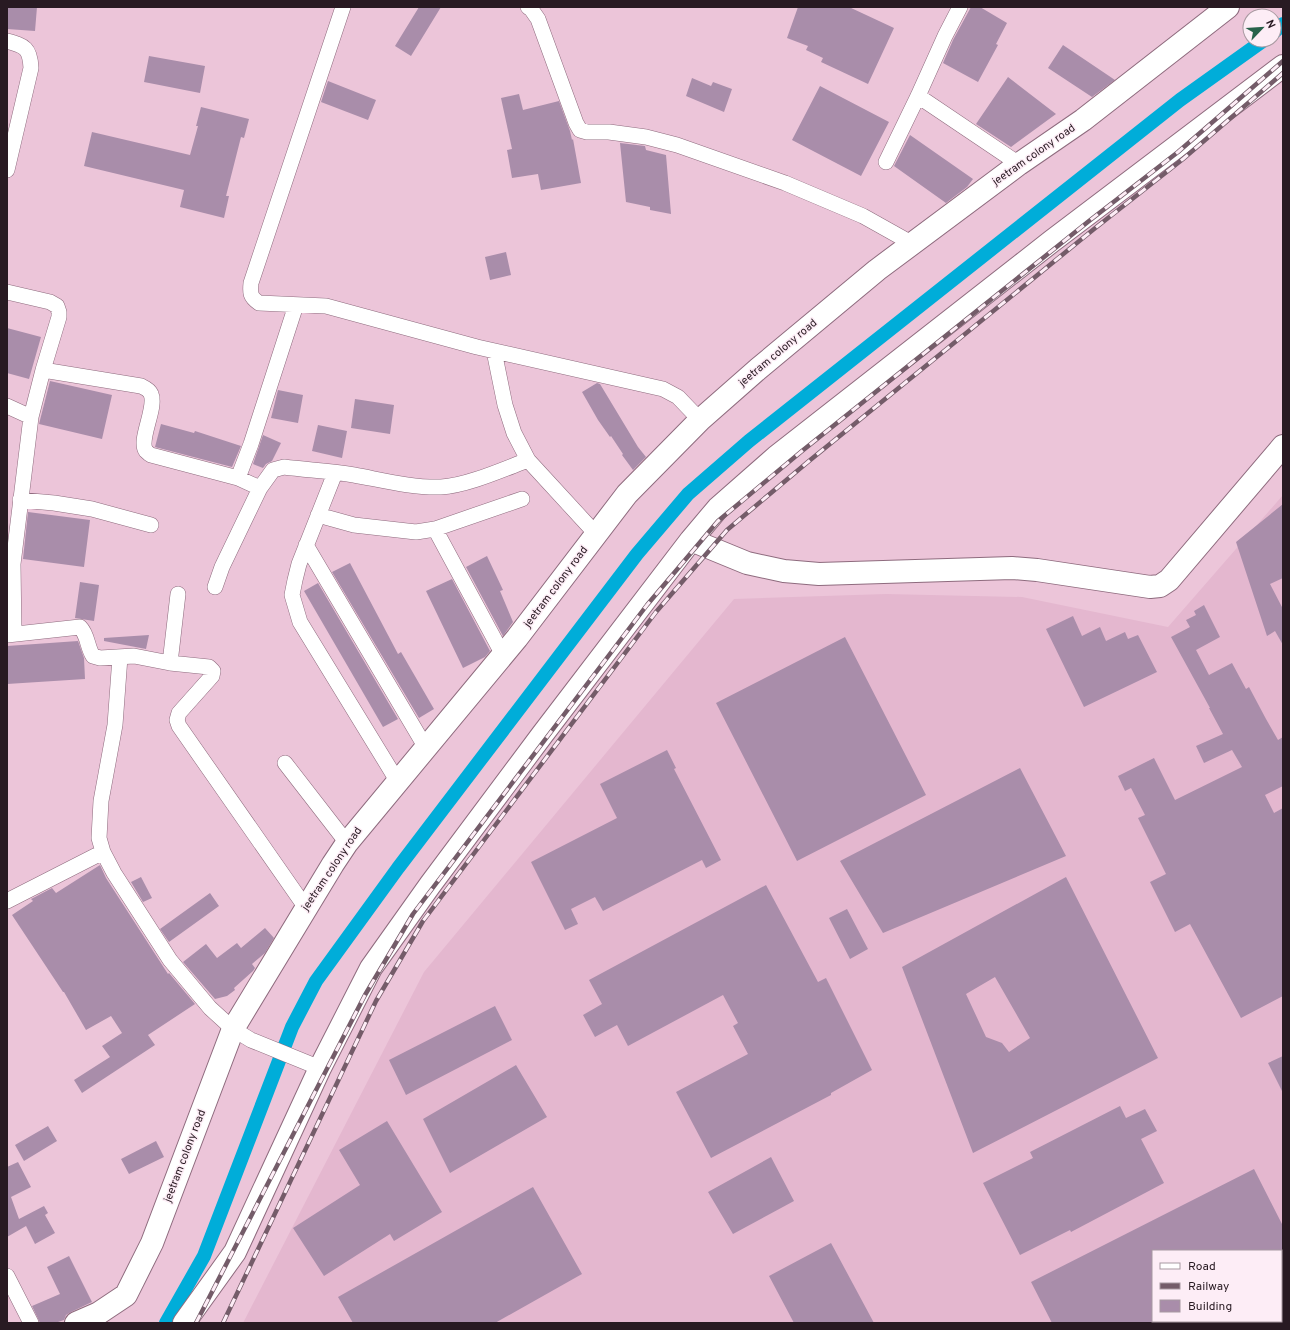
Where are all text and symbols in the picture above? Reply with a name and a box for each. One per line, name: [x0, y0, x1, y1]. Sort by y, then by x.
north arrow: [1242, 8, 1282, 48]
text: N: [1262, 18, 1278, 31]
street label: jeetram colony road: [989, 121, 1078, 189]
street label: jeetram colony road: [735, 316, 820, 391]
street label: jeetram colony road: [520, 544, 591, 631]
street label: jeetram colony road: [298, 824, 365, 914]
street label: jeetram colony road: [161, 1108, 209, 1205]
legend: [1152, 1250, 1282, 1322]
text: Road: [1188, 1259, 1216, 1275]
text: Railway: [1188, 1279, 1229, 1295]
text: Building: [1188, 1299, 1232, 1315]

